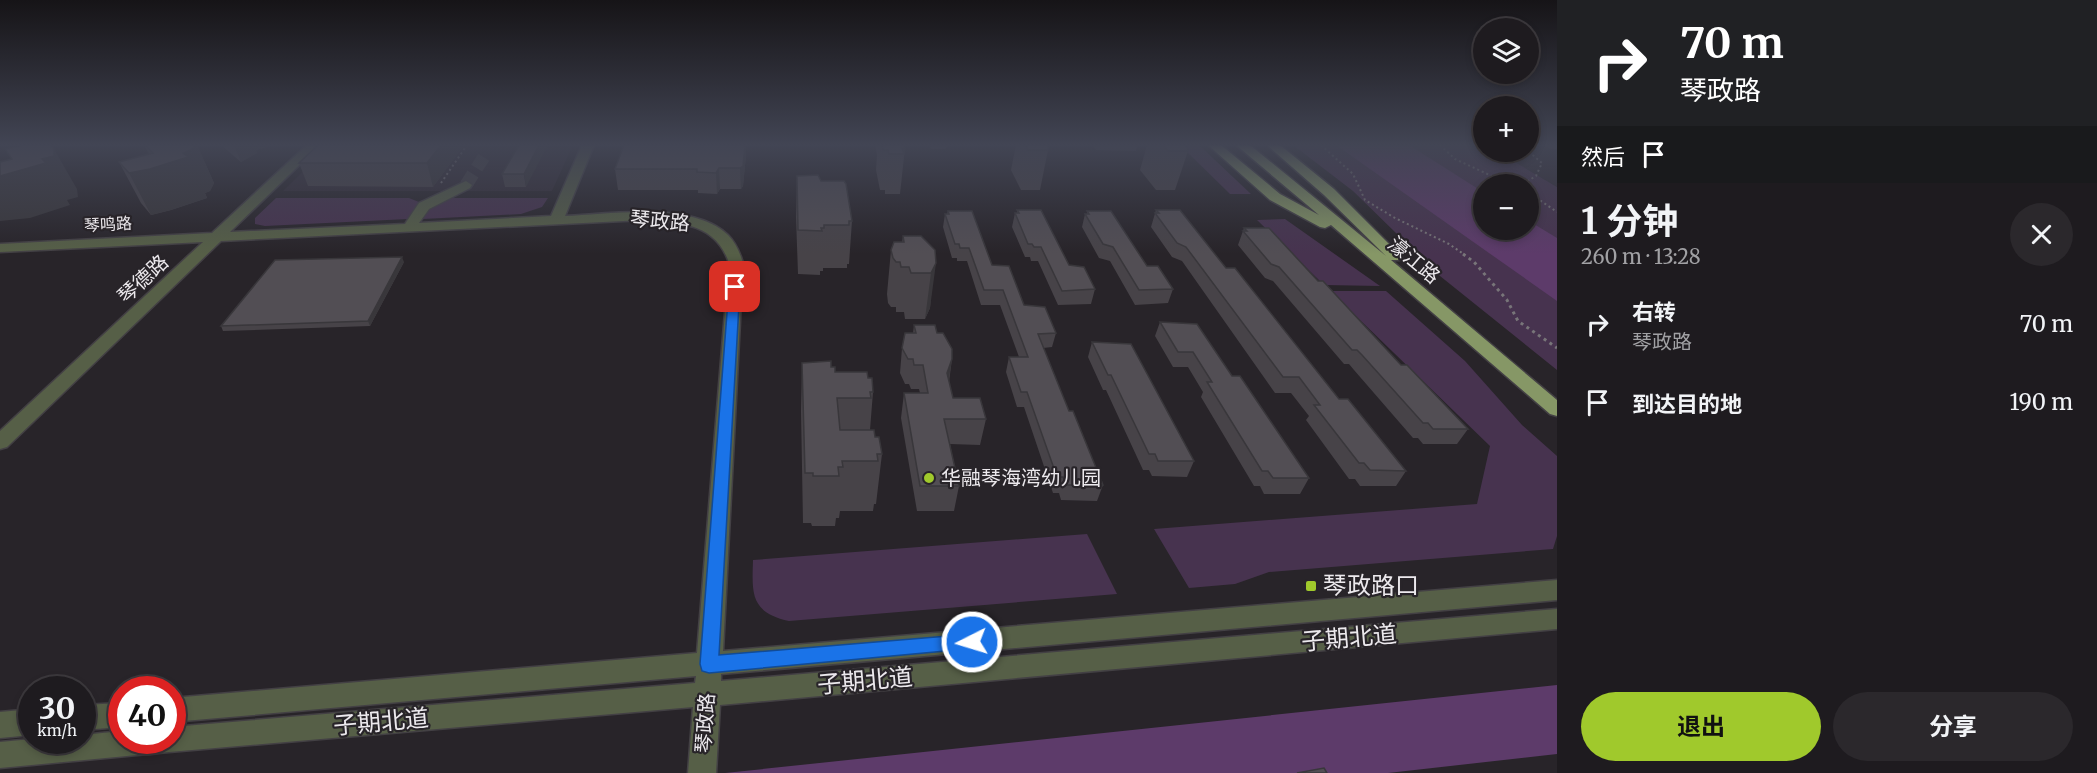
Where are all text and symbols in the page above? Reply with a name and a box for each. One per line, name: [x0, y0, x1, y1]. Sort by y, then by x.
text: 70 m: [1680, 17, 1784, 69]
map controls: [1473, 18, 1539, 240]
button: layers: [1473, 18, 1539, 84]
icon: right: [1581, 24, 1659, 102]
text: 琴政路: [1680, 73, 1761, 107]
button: +: [1473, 96, 1539, 162]
icon: arrive: [1637, 138, 1670, 171]
text: 然后: [1581, 143, 1625, 171]
button: −: [1473, 174, 1539, 240]
text: 1 分钟: [1581, 199, 1678, 244]
button: close: [2010, 203, 2073, 266]
street label: 琴政路: [629, 205, 691, 236]
street label: 琴鸣路: [84, 213, 132, 235]
street label: 濠江路: [1383, 231, 1445, 288]
text: 260 m · 13:28: [1581, 244, 1701, 269]
street label: 琴德路: [112, 249, 173, 308]
pin: [709, 261, 760, 312]
icon: arrive: [718, 270, 751, 303]
text: 右转: [1632, 298, 1676, 326]
icon: right: [1581, 308, 1614, 341]
text: 70 m: [2020, 310, 2073, 338]
text: 琴政路: [1632, 329, 1692, 354]
icon: arrive: [1581, 386, 1614, 419]
text: 190 m: [2010, 388, 2073, 416]
text: 到达目的地: [1632, 390, 1742, 418]
place label: 华融琴海湾幼儿园: [941, 465, 1101, 490]
marker: 华融琴海湾幼儿园: [922, 471, 936, 485]
place label: 琴政路口: [1323, 570, 1419, 601]
marker: 琴政路口: [1304, 579, 1318, 593]
position arrow: [940, 610, 1004, 674]
street label: 子期北道: [1300, 618, 1398, 657]
street label: 子期北道: [816, 661, 914, 700]
speed limit sign: 40: [108, 676, 186, 754]
text: 30: [39, 689, 75, 727]
street label: 琴政路: [690, 692, 719, 754]
button: 退出: [1581, 692, 1821, 761]
button: 分享: [1833, 692, 2073, 761]
street label: 子期北道: [332, 702, 430, 741]
text: km/h: [37, 721, 77, 740]

